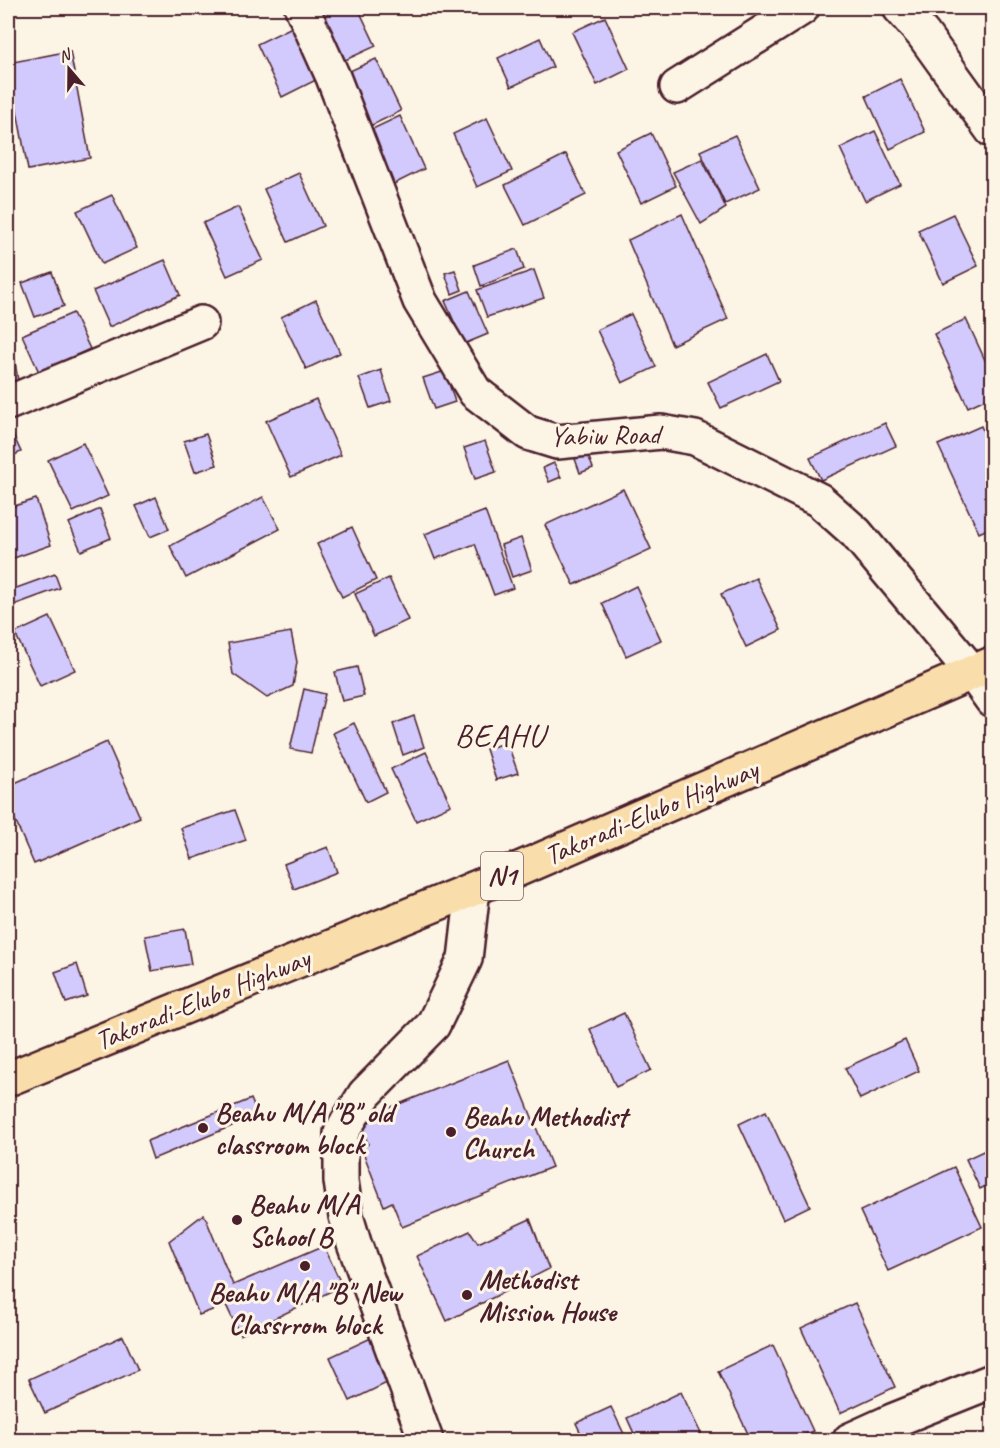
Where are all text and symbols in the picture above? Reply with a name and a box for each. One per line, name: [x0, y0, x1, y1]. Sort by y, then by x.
north arrow: [39, 39, 99, 99]
text: N: [56, 44, 75, 67]
street label: Yabiw Road: [550, 416, 664, 453]
district label: BEAHU: [455, 715, 549, 756]
street label: Takoradi-Elubo Highway: [539, 750, 765, 873]
road number: N1: [481, 852, 523, 900]
street label: Takoradi-Elubo Highway: [90, 939, 317, 1058]
place label: Beahu M/A "B" old classroom block: [215, 1095, 397, 1162]
place label: Beahu Methodist Church: [463, 1099, 632, 1166]
marker: Beahu M/A "B" old classroom block: [196, 1121, 210, 1135]
marker: Beahu Methodist Church: [444, 1125, 458, 1139]
place label: Beahu M/A School B: [249, 1187, 361, 1254]
marker: Beahu M/A School B: [230, 1213, 244, 1227]
marker: Beahu M/A "B" New Classrrom block: [298, 1259, 312, 1273]
place label: Methodist Mission House: [479, 1262, 618, 1329]
place label: Beahu M/A "B" New Classrrom block: [209, 1275, 404, 1342]
marker: Methodist Mission House: [460, 1288, 474, 1302]

